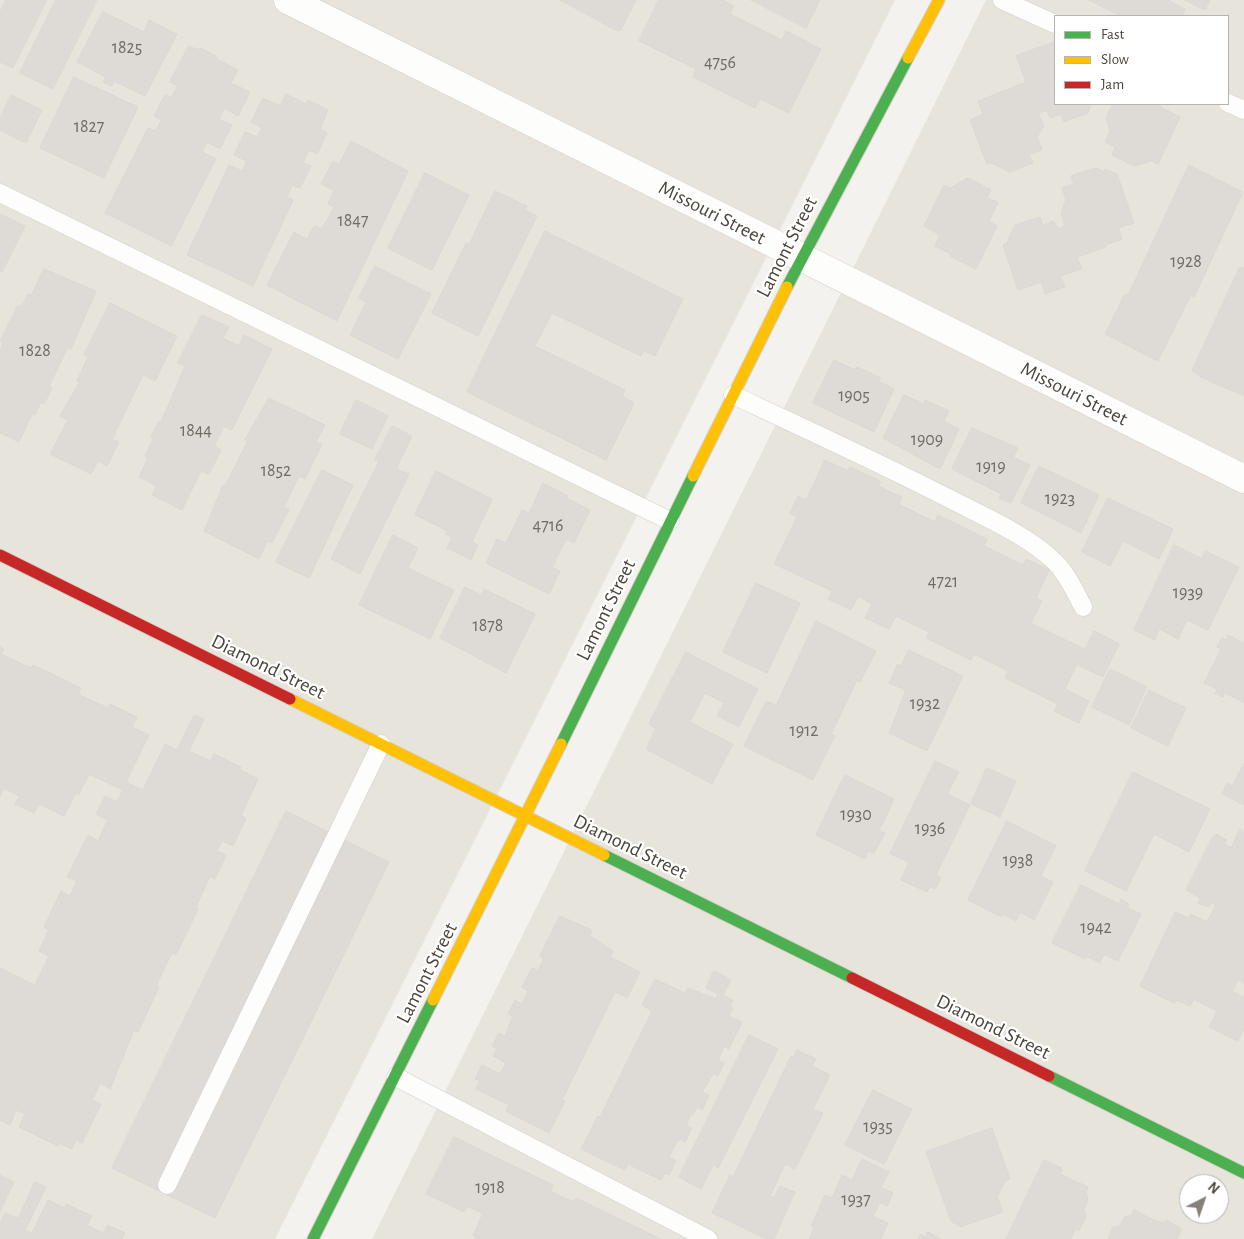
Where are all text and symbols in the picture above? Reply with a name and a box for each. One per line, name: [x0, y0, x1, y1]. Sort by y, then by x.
legend: [1054, 15, 1229, 105]
text: Fast: [1101, 27, 1124, 42]
house number: 1825: [112, 37, 142, 59]
house number: 4756: [704, 52, 736, 74]
text: Slow: [1101, 52, 1129, 67]
text: Jam: [1101, 77, 1124, 92]
house number: 1827: [74, 116, 104, 138]
street label: Missouri Street: [654, 176, 770, 250]
street label: Lamont Street: [751, 193, 823, 301]
house number: 1847: [338, 210, 368, 232]
house number: 1928: [1170, 251, 1202, 273]
house number: 1828: [19, 340, 51, 362]
street label: Missouri Street: [1016, 357, 1132, 431]
house number: 1905: [838, 385, 870, 407]
house number: 1844: [180, 420, 212, 442]
house number: 1909: [911, 429, 943, 451]
house number: 1919: [976, 456, 1006, 478]
house number: 1852: [261, 460, 291, 482]
house number: 1923: [1045, 488, 1075, 510]
house number: 4716: [533, 515, 563, 537]
street label: Lamont Street: [571, 555, 641, 665]
house number: 4721: [928, 571, 958, 593]
house number: 1939: [1173, 582, 1203, 604]
house number: 1878: [473, 615, 503, 637]
street label: Diamond Street: [207, 629, 329, 705]
house number: 1932: [910, 693, 940, 715]
house number: 1912: [789, 720, 819, 742]
house number: 1930: [840, 804, 872, 826]
street label: Diamond Street: [569, 809, 691, 885]
house number: 1936: [915, 818, 945, 840]
house number: 1938: [1003, 850, 1033, 872]
house number: 1942: [1080, 917, 1112, 939]
street label: Lamont Street: [391, 919, 463, 1027]
street label: Diamond Street: [932, 989, 1054, 1065]
house number: 1935: [863, 1116, 893, 1138]
north arrow: [1179, 1174, 1229, 1224]
house number: 1918: [475, 1177, 505, 1199]
text: N: [1205, 1180, 1221, 1197]
house number: 1937: [841, 1189, 871, 1211]

